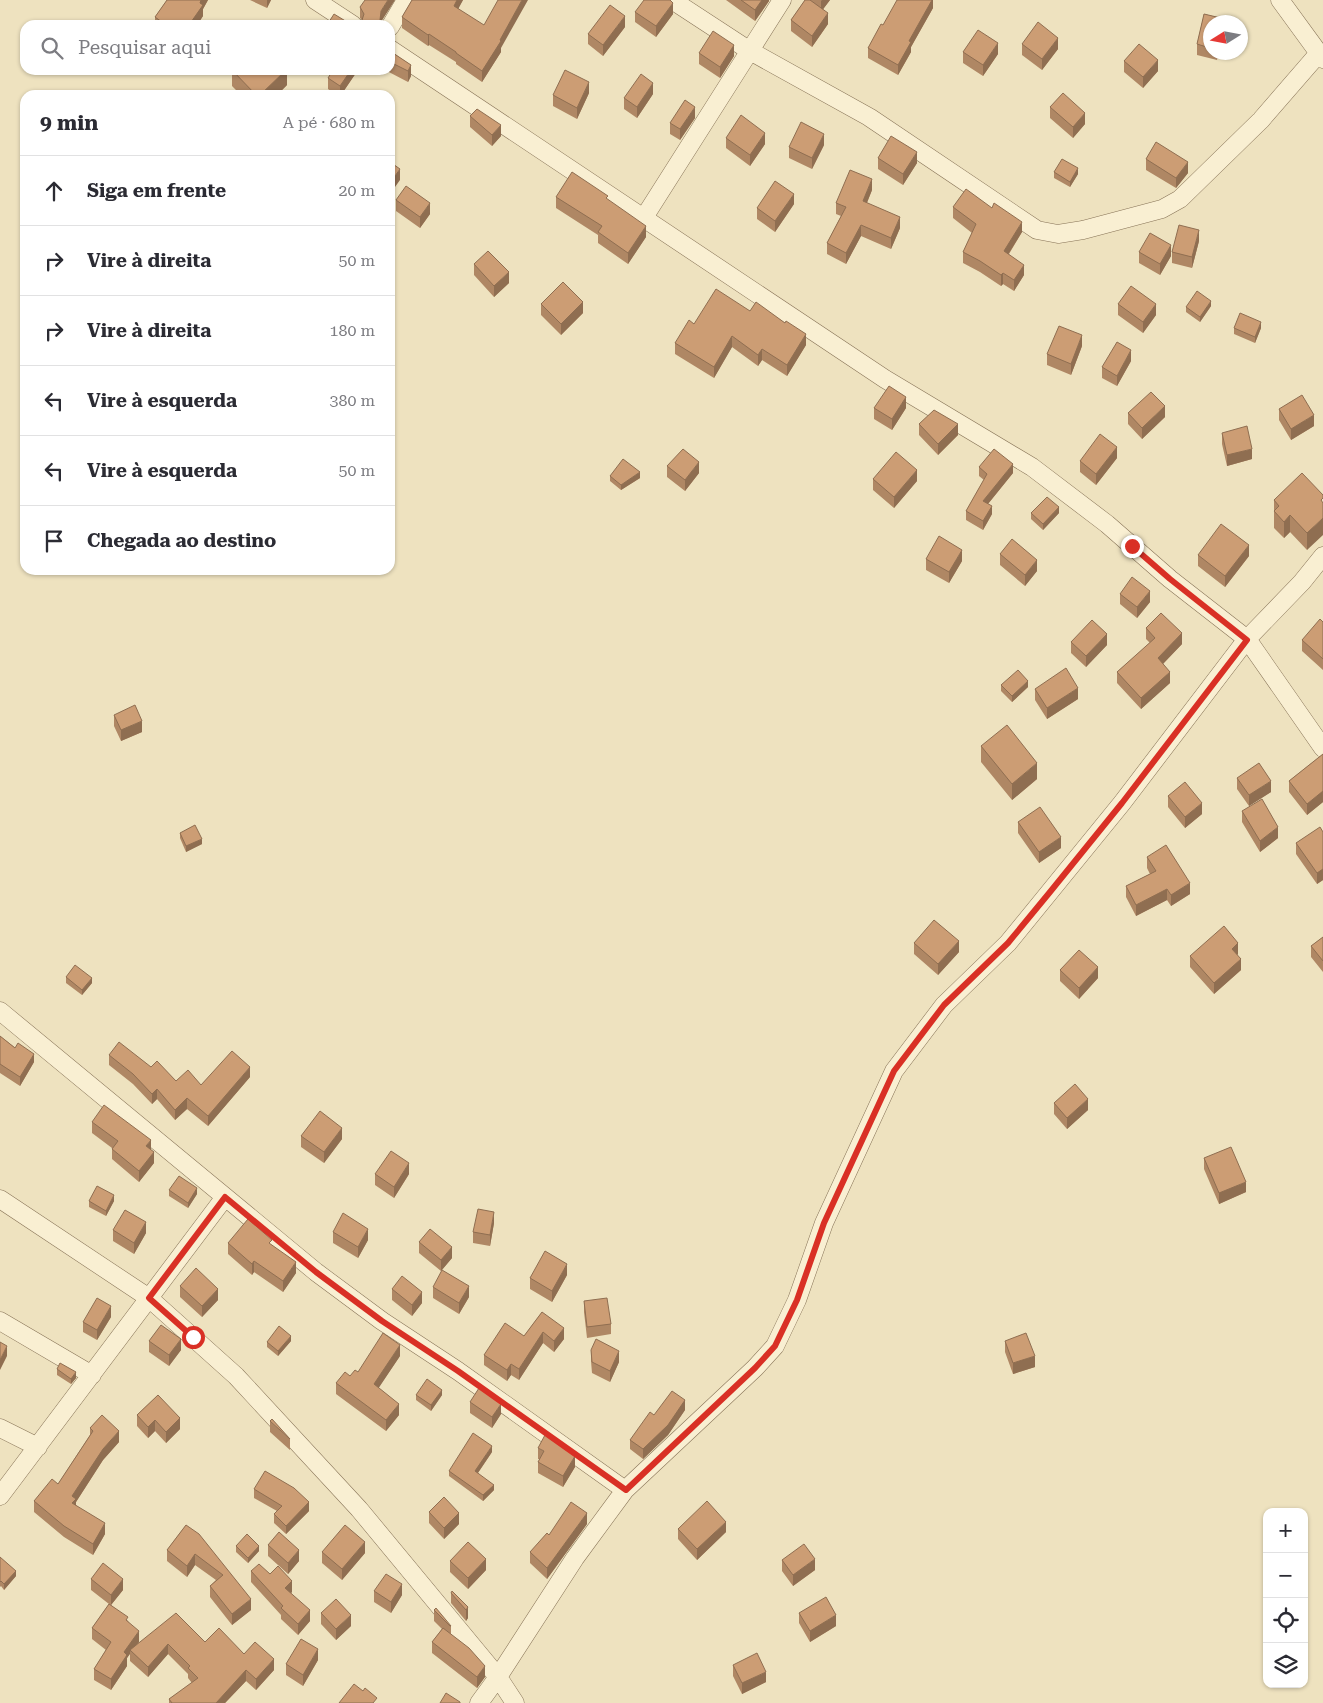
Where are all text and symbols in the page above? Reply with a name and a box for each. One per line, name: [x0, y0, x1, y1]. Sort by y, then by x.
north arrow: [1203, 15, 1248, 60]
search box: [20, 20, 395, 75]
icon: search: [38, 34, 66, 62]
text: Pesquisar aqui: [78, 36, 211, 59]
text: 9 min: [40, 111, 98, 135]
text: A pé · 680 m: [283, 113, 375, 132]
icon: ahead: [40, 177, 68, 205]
text: Siga em frente: [87, 179, 226, 202]
text: 20 m: [338, 181, 375, 200]
icon: right: [40, 247, 68, 275]
text: Vire à direita: [87, 249, 211, 272]
text: 50 m: [338, 251, 375, 270]
icon: right: [40, 317, 68, 345]
text: Vire à direita: [87, 319, 211, 342]
text: 180 m: [329, 321, 375, 340]
icon: left: [40, 387, 68, 415]
text: Vire à esquerda: [87, 389, 237, 412]
text: 380 m: [329, 391, 375, 410]
icon: left: [40, 457, 68, 485]
text: Vire à esquerda: [87, 459, 237, 482]
text: 50 m: [338, 461, 375, 480]
icon: arrive: [40, 527, 68, 555]
text: Chegada ao destino: [87, 529, 276, 552]
route end: [1121, 535, 1144, 558]
route start: [182, 1326, 205, 1349]
map controls: [1263, 1508, 1308, 1688]
button: +: [1263, 1508, 1308, 1553]
button: −: [1263, 1553, 1308, 1598]
button: locate: [1263, 1598, 1308, 1643]
button: layers: [1263, 1643, 1308, 1688]

